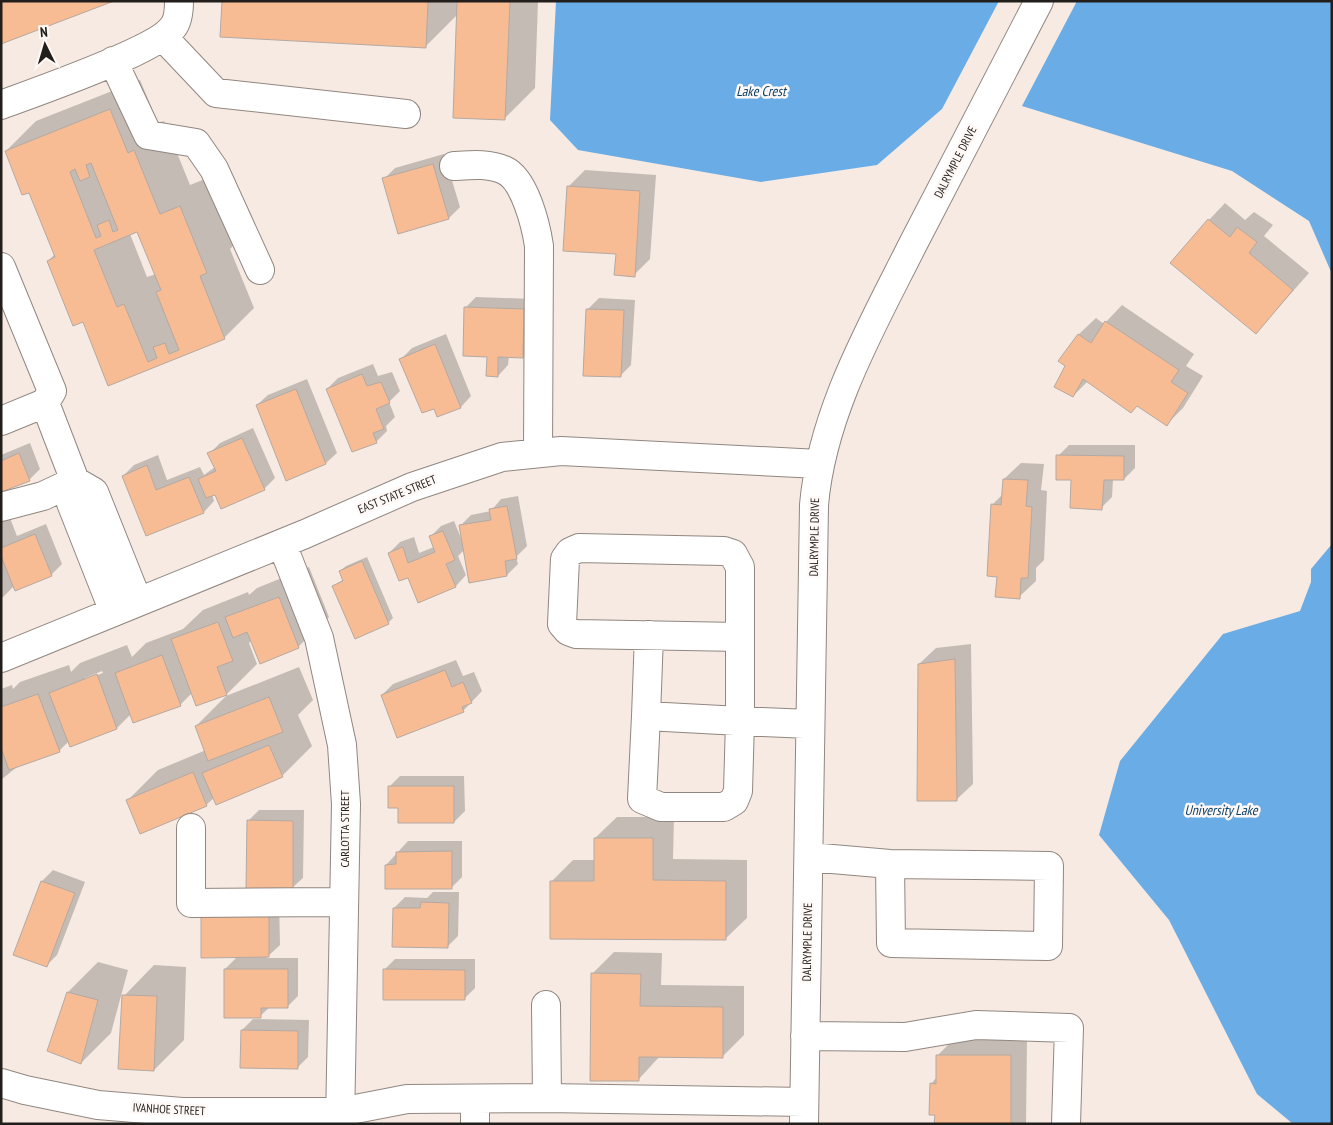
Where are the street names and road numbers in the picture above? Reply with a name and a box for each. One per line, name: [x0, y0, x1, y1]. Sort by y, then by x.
street label: DALRYMPLE DRIVE: [930, 124, 980, 200]
street label: EAST STATE STREET: [356, 471, 439, 517]
street label: DALRYMPLE DRIVE: [806, 498, 822, 576]
street label: CARLOTTA STREET: [337, 790, 352, 868]
street label: DALRYMPLE DRIVE: [799, 903, 815, 981]
street label: IVANHOE STREET: [132, 1100, 206, 1118]

